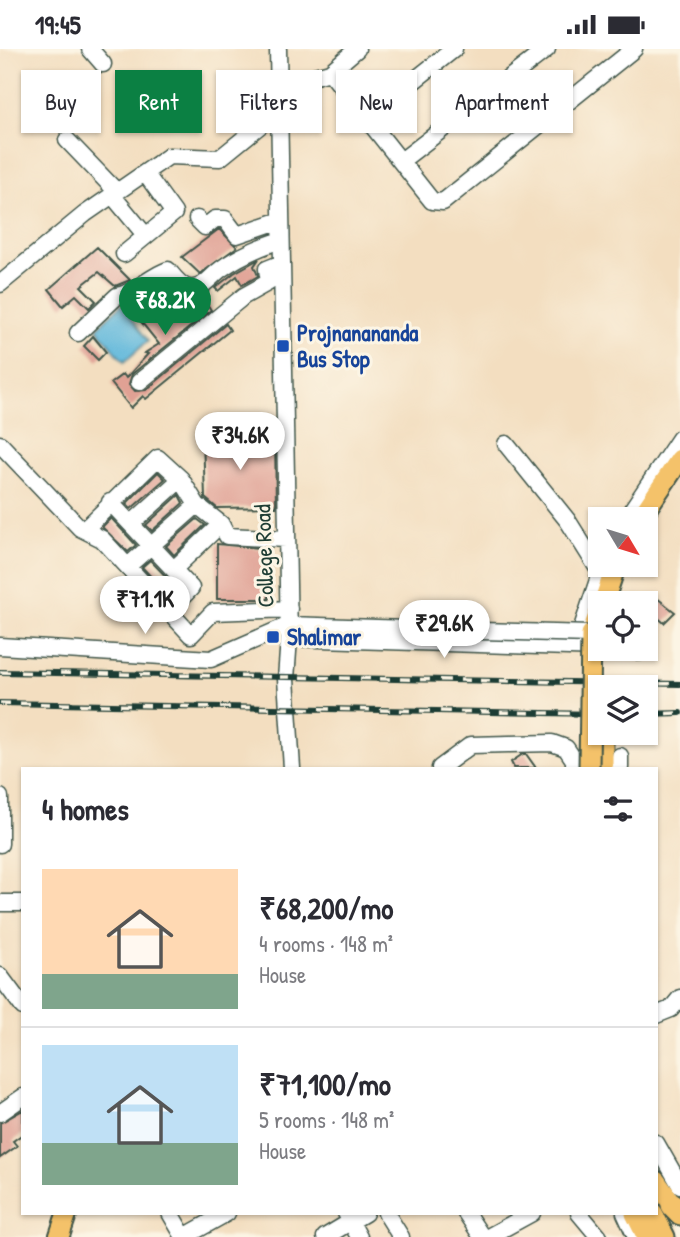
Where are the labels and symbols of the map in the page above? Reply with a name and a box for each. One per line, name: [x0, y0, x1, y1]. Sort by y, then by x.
pin: ₹68.2K: [108, 278, 222, 337]
place label: Projnanananda Bus Stop: [297, 317, 418, 375]
marker: Projnanananda Bus Stop: [275, 338, 291, 354]
pin: ₹34.6K: [183, 413, 297, 472]
street label: College Road: [246, 504, 281, 608]
north arrow: [588, 507, 658, 577]
pin: ₹71.1K: [88, 577, 202, 636]
pin: ₹29.6K: [387, 601, 501, 660]
place label: Shalimar: [287, 621, 361, 652]
marker: Shalimar: [265, 629, 281, 645]

